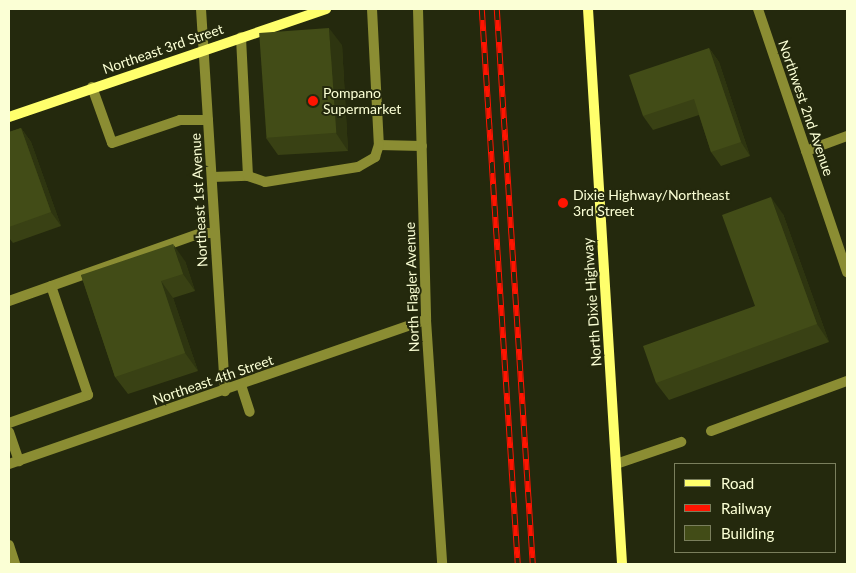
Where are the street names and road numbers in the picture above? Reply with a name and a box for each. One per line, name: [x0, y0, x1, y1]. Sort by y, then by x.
street label: Northeast 3rd Street: [100, 20, 226, 78]
street label: Northwest 2nd Avenue: [775, 38, 837, 178]
street label: Northeast 1st Avenue: [187, 132, 211, 268]
street label: North Flagler Avenue: [401, 221, 423, 353]
street label: North Dixie Highway: [579, 237, 605, 367]
street label: Northeast 4th Street: [150, 351, 276, 409]

